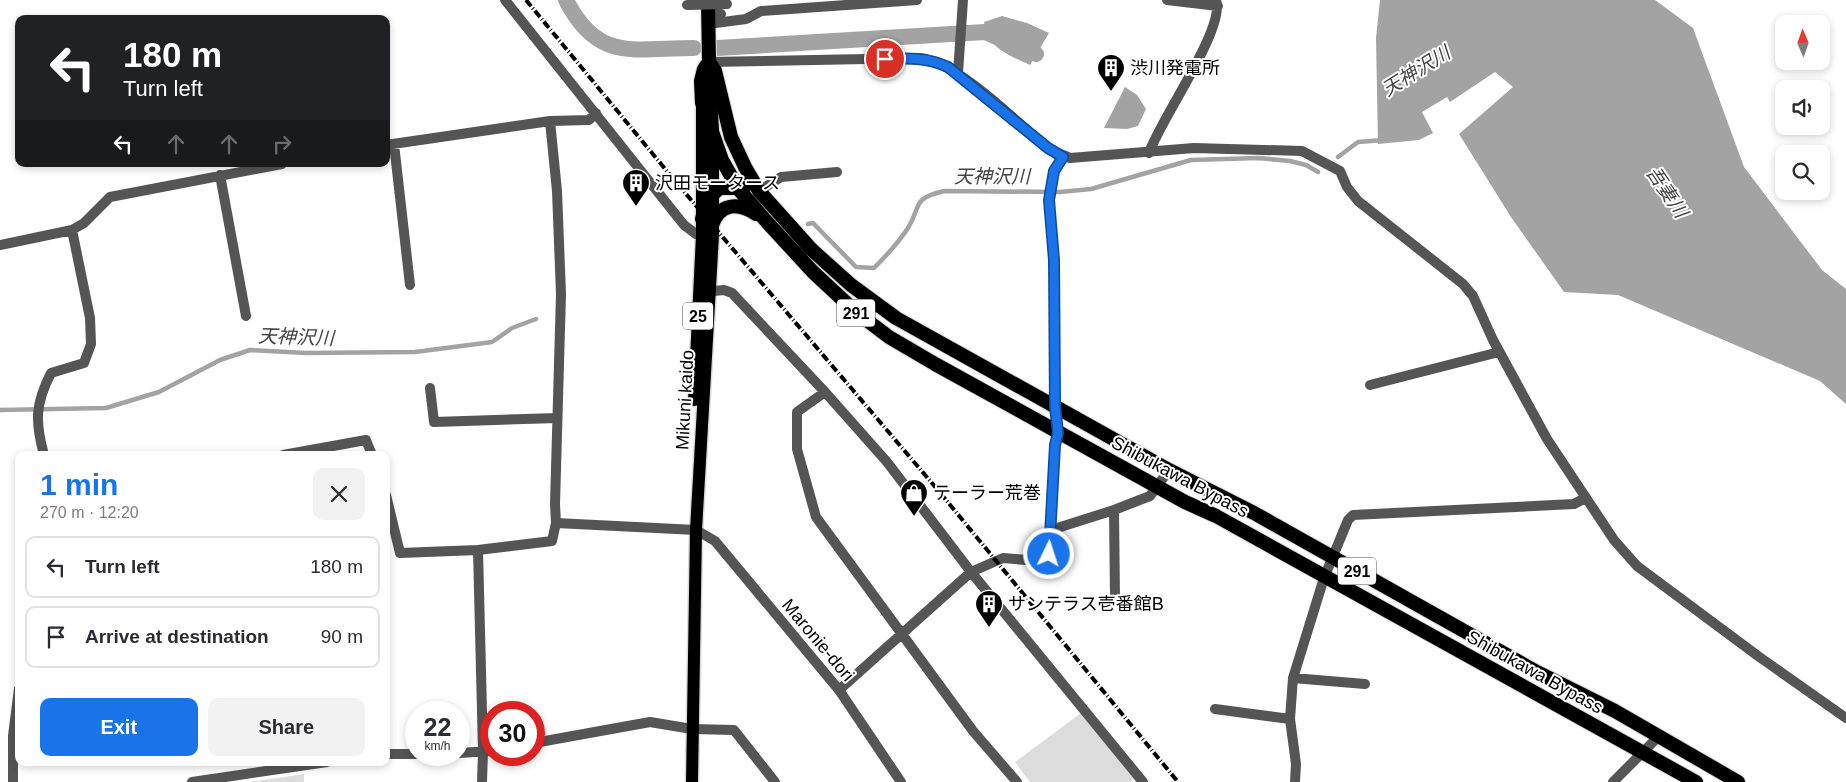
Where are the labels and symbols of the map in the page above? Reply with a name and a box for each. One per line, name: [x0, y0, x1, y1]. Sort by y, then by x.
north arrow: [1775, 15, 1830, 70]
pin: [864, 38, 906, 80]
water label: 天神沢川: [1378, 41, 1455, 100]
building icon: 渋川発電所: [1096, 53, 1126, 92]
place label: 渋川発電所: [1130, 58, 1220, 78]
water label: 吾妻川: [1642, 162, 1693, 223]
water label: 天神沢川: [954, 166, 1032, 187]
building icon: 沢田モータース: [621, 168, 651, 207]
place label: 沢田モータース: [655, 173, 780, 193]
road number: 291: [837, 300, 875, 326]
road number: 25: [683, 302, 713, 330]
water label: 天神沢川: [258, 325, 336, 349]
street label: Mikuni kaido: [672, 350, 698, 450]
street label: Shibukawa Bypass: [1108, 432, 1252, 522]
shop icon: テーラー荒巻: [899, 478, 929, 517]
place label: テーラー荒巻: [933, 483, 1041, 503]
position arrow: [1022, 527, 1074, 579]
road number: 291: [1338, 558, 1376, 584]
building icon: サンテラス壱番館B: [974, 589, 1004, 628]
place label: サンテラス壱番館B: [1008, 594, 1164, 614]
street label: Maronie-dori: [778, 595, 858, 685]
street label: Shibukawa Bypass: [1464, 626, 1606, 718]
speed limit sign: 30: [480, 701, 545, 766]

